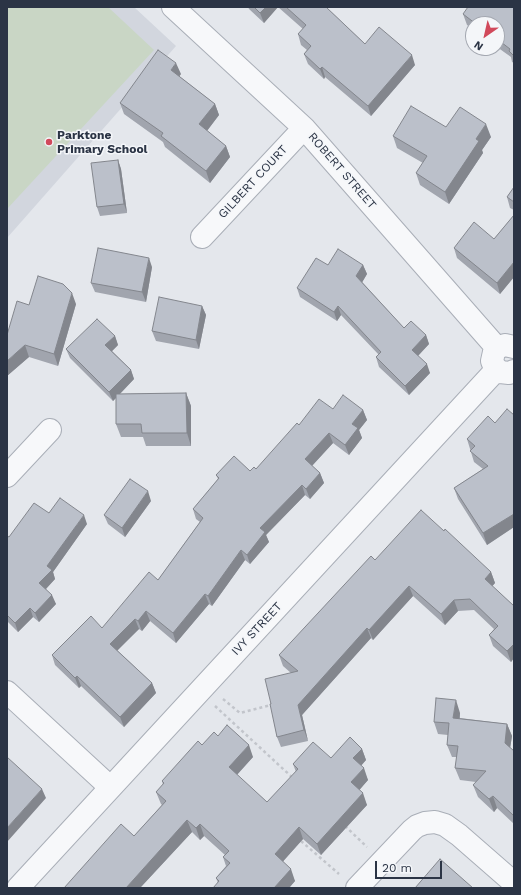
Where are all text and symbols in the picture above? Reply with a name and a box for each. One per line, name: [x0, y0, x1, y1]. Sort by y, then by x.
north arrow: [465, 16, 505, 56]
text: N: [472, 38, 486, 53]
place label: Parktone Primary School: [57, 128, 148, 156]
street label: ROBERT STREET: [305, 130, 379, 212]
marker: Parktone Primary School: [44, 137, 54, 147]
street label: GILBERT COURT: [215, 142, 291, 222]
street label: IVY STREET: [229, 599, 285, 659]
scale bar: [377, 853, 444, 879]
text: 20 m: [382, 861, 412, 875]

